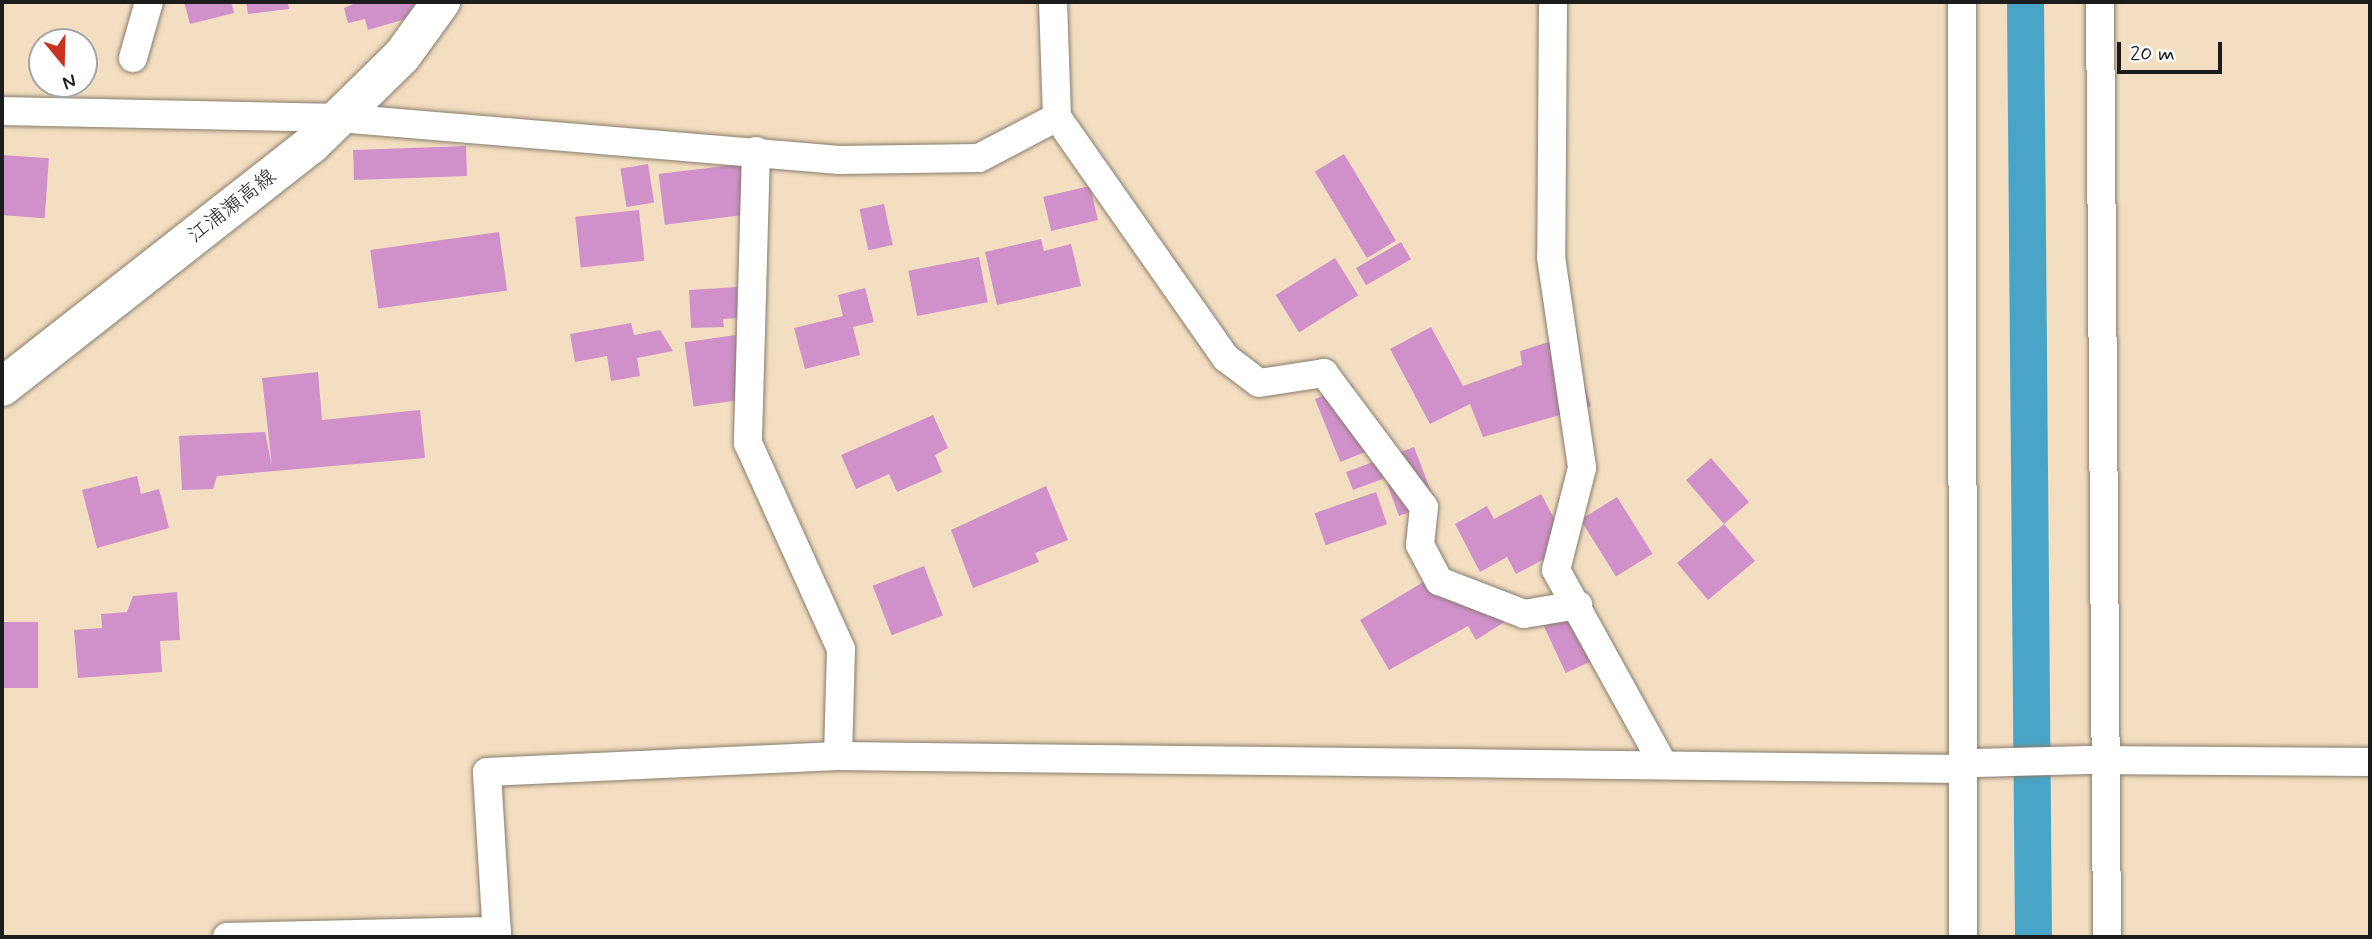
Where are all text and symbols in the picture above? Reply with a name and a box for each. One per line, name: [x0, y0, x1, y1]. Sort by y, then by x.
north arrow: [28, 28, 98, 98]
scale bar: [2120, 28, 2225, 72]
text: 20 m: [2130, 40, 2175, 68]
text: N: [59, 68, 79, 95]
street label: 江浦瀬高線: [183, 164, 281, 248]

